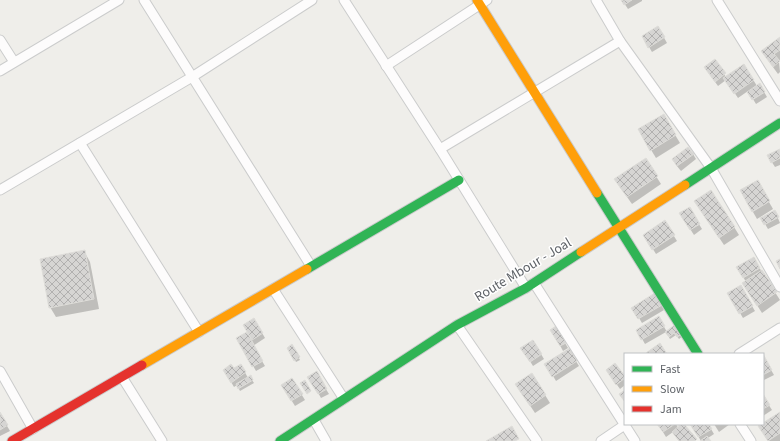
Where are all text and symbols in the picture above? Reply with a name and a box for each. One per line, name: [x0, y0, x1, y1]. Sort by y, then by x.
street label: Route Mbour - Joal: [471, 233, 576, 307]
legend: [624, 353, 764, 425]
text: Fast: [660, 361, 680, 378]
text: Slow: [660, 381, 685, 398]
text: Jam: [660, 401, 682, 418]

